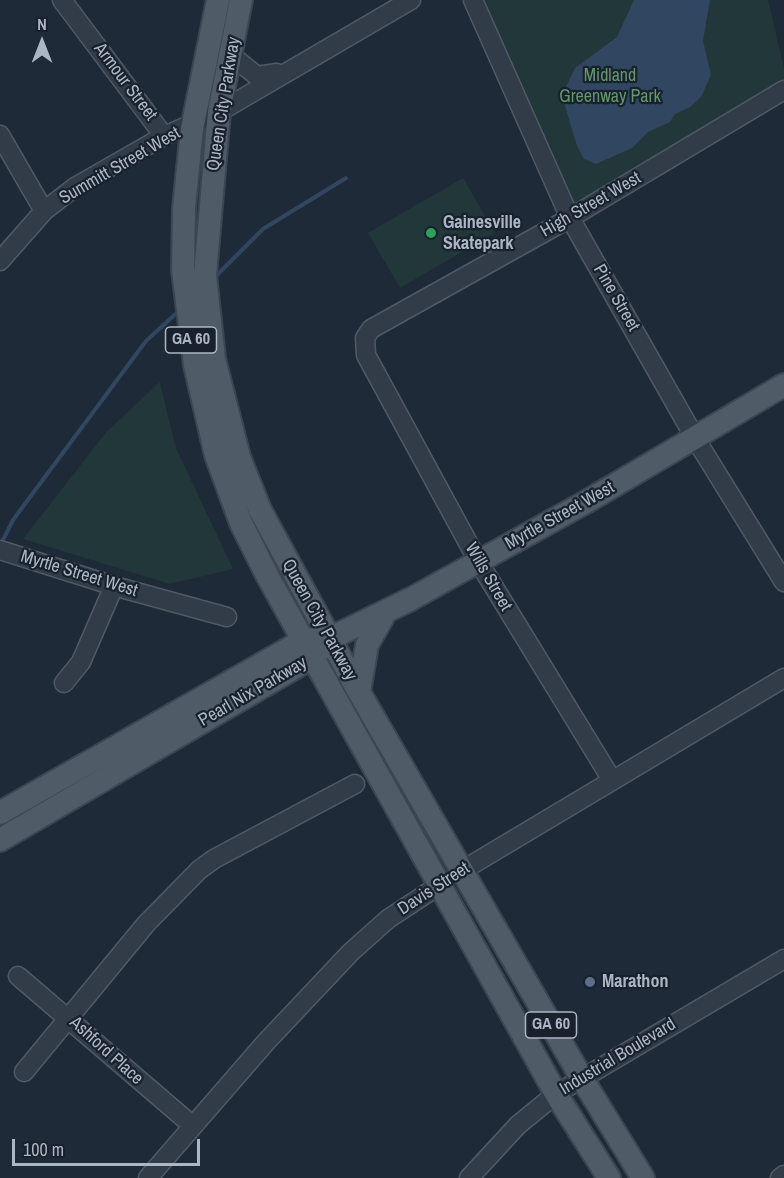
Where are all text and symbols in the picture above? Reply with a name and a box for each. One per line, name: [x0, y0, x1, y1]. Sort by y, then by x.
north arrow: [12, 12, 72, 72]
text: N: [37, 13, 47, 35]
street label: Queen City Parkway: [203, 35, 245, 173]
street label: Armour Street: [89, 39, 161, 125]
park label: Midland Greenway Park: [559, 65, 661, 107]
street label: Summitt Street West: [56, 123, 184, 209]
street label: High Street West: [537, 168, 645, 242]
place label: Gainesville Skatepark: [443, 212, 521, 254]
marker: Gainesville Skatepark: [424, 226, 438, 240]
street label: Pine Street: [588, 261, 644, 335]
road number: GA 60: [166, 327, 216, 353]
street label: Myrtle Street West: [502, 477, 618, 555]
street label: Wills Street: [460, 539, 516, 615]
street label: Myrtle Street West: [18, 546, 140, 602]
street label: Queen City Parkway: [277, 556, 361, 684]
street label: Pearl Nix Parkway: [195, 652, 311, 732]
street label: Davis Street: [394, 858, 474, 920]
place label: Marathon: [602, 971, 668, 993]
marker: Marathon: [583, 975, 597, 989]
street label: Ashford Place: [65, 1012, 147, 1090]
road number: GA 60: [526, 1012, 576, 1038]
street label: Industrial Boulevard: [556, 1014, 680, 1100]
scale bar: [15, 1127, 202, 1165]
text: 100 m: [23, 1137, 64, 1162]

